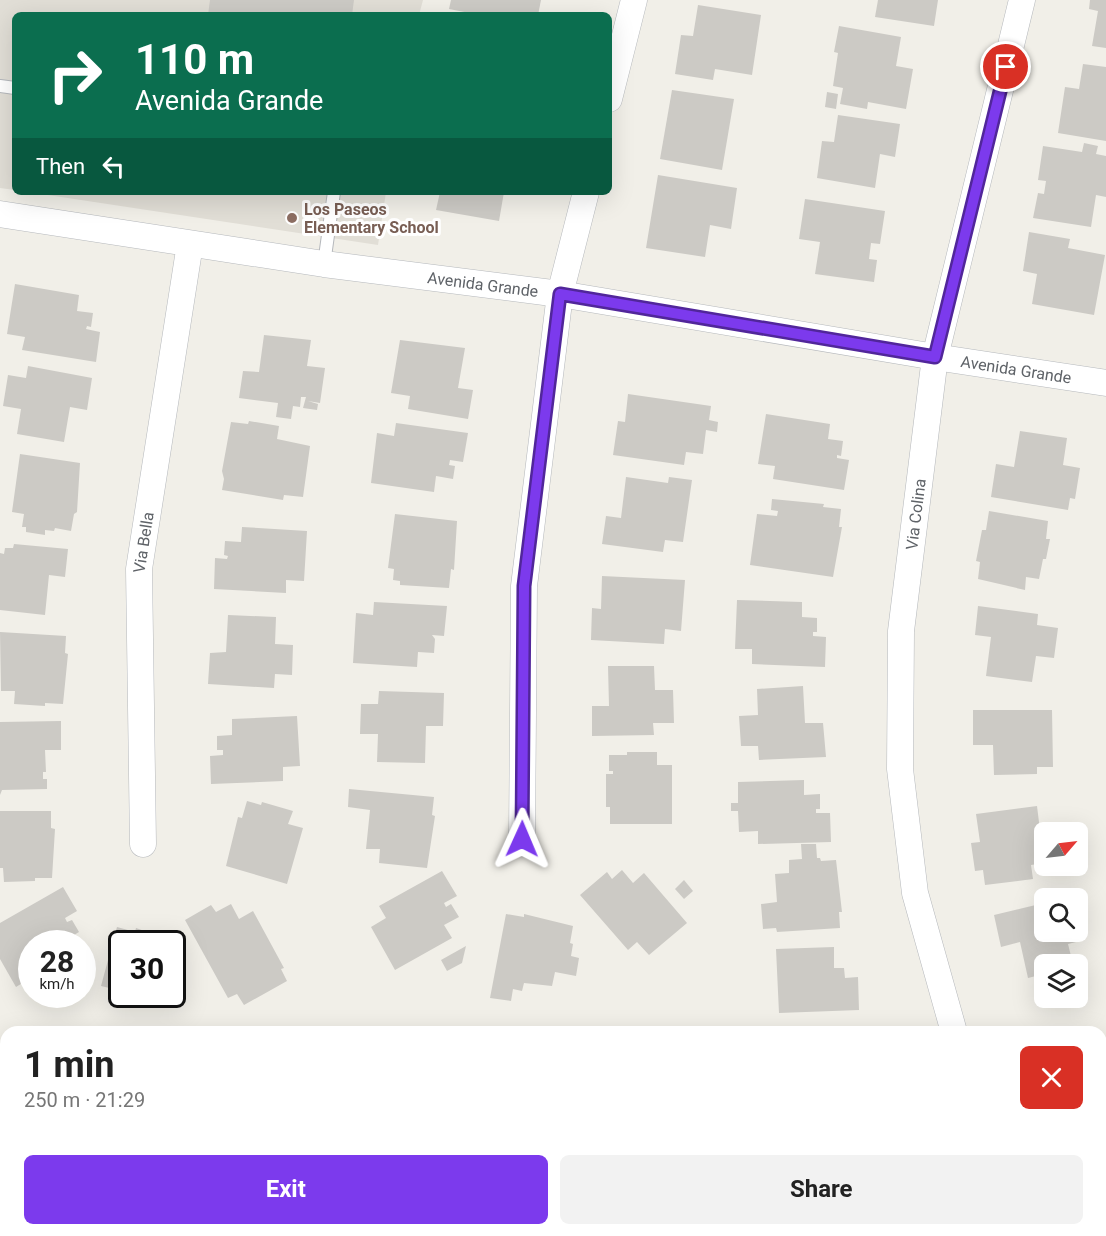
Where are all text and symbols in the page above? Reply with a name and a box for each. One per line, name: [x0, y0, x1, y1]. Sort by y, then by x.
text: 110 m: [135, 35, 254, 84]
icon: right: [36, 36, 114, 114]
pin: [980, 41, 1031, 92]
icon: arrive: [989, 50, 1022, 83]
text: Avenida Grande: [135, 85, 323, 117]
icon: left: [97, 150, 130, 183]
text: Then: [36, 154, 85, 179]
place label: Los Paseos Elementary School: [304, 200, 439, 237]
marker: Los Paseos Elementary School: [285, 211, 299, 225]
street label: Avenida Grande: [426, 268, 539, 301]
street label: Avenida Grande: [959, 352, 1073, 388]
street label: Via Colina: [902, 478, 930, 551]
street label: Via Bella: [130, 510, 158, 574]
position arrow: [490, 807, 554, 871]
north arrow: [1034, 822, 1088, 876]
map controls: [1034, 822, 1088, 1008]
button: search: [1034, 888, 1088, 942]
speed limit sign: 30: [108, 930, 186, 1008]
text: 28: [40, 944, 74, 979]
button: layers: [1034, 954, 1088, 1008]
text: km/h: [39, 975, 75, 993]
text: 1 min: [24, 1044, 115, 1086]
button: close: [1020, 1046, 1083, 1109]
text: 250 m · 21:29: [24, 1088, 145, 1112]
button: Exit: [24, 1155, 548, 1224]
button: Share: [560, 1155, 1083, 1224]

